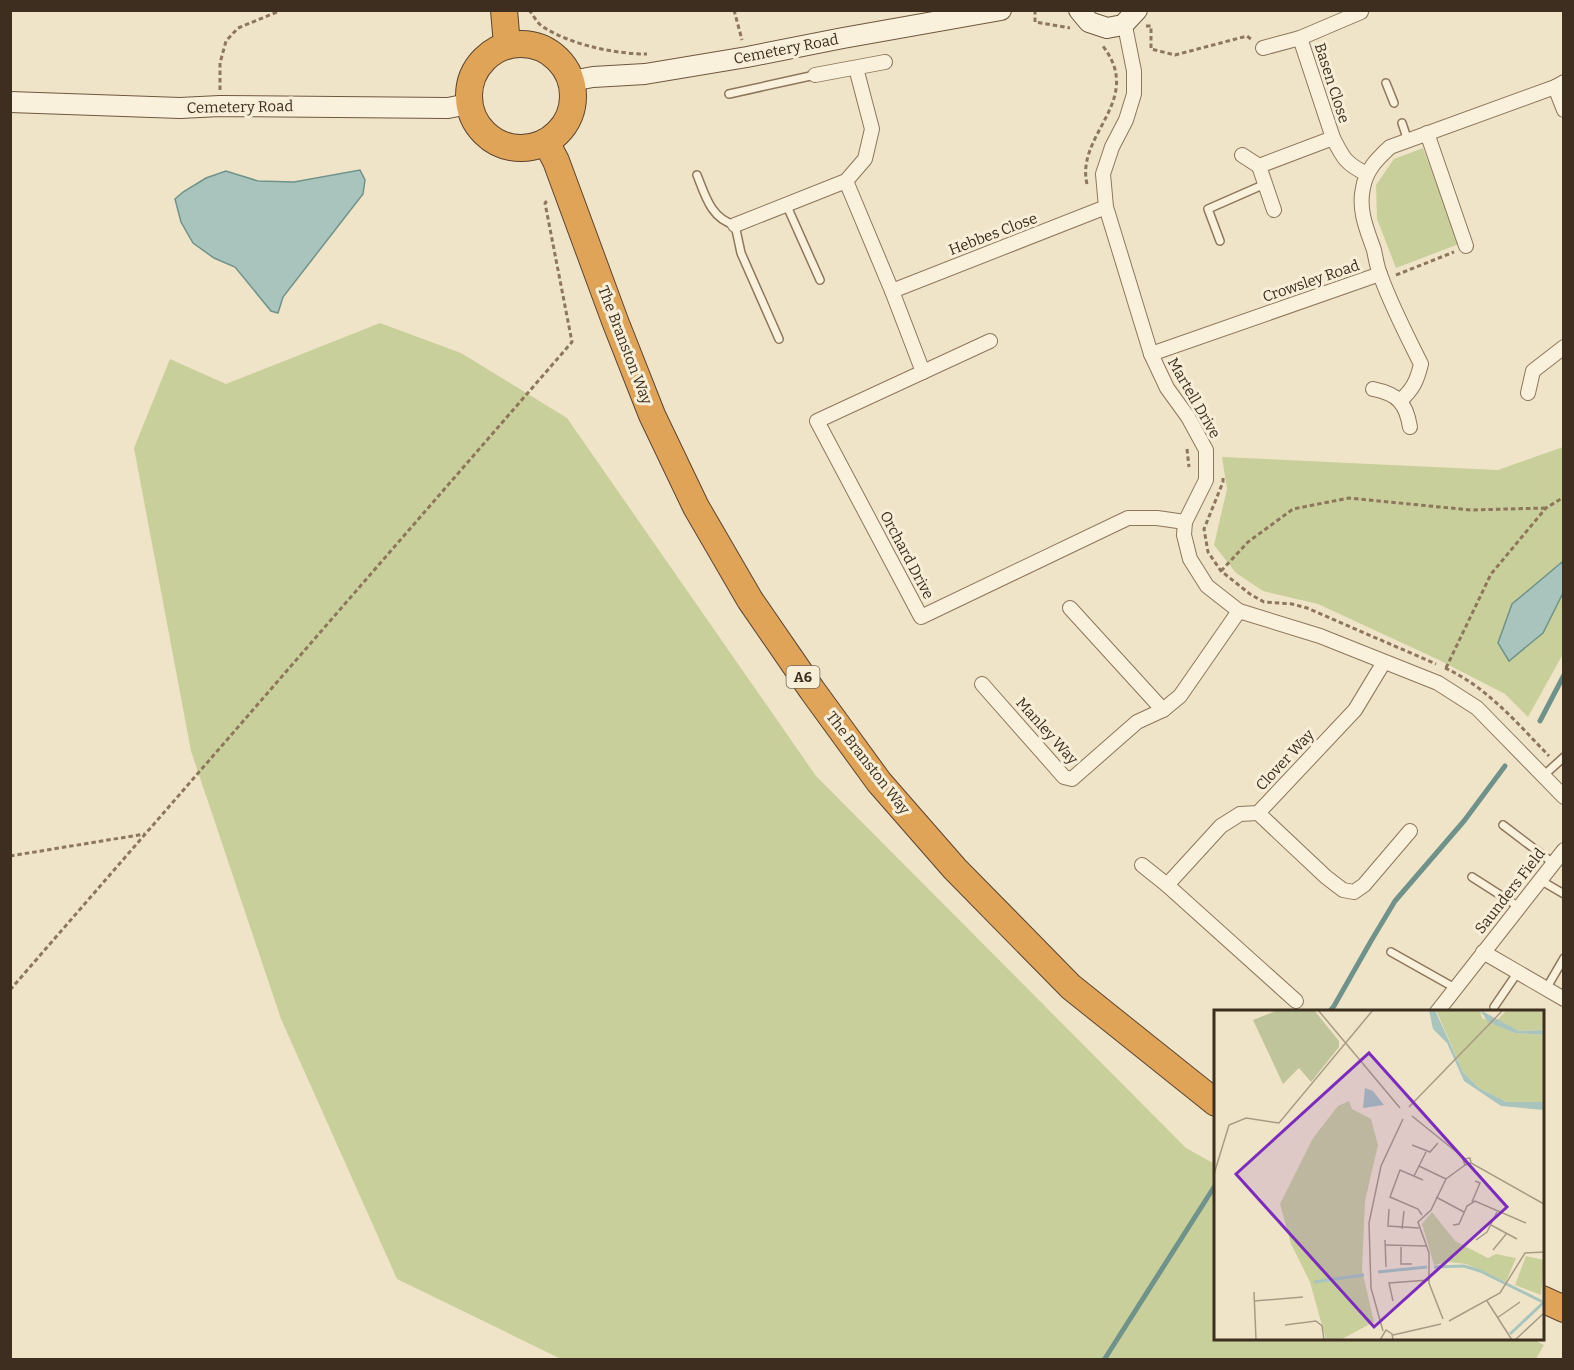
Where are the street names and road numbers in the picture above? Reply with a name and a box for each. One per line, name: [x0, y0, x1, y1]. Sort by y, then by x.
street label: Cemetery Road: [732, 30, 840, 68]
street label: Basen Close: [1311, 41, 1353, 125]
street label: Cemetery Road: [187, 97, 293, 117]
street label: Hebbes Close: [946, 209, 1040, 259]
street label: Crowsley Road: [1260, 256, 1362, 306]
street label: The Branston Way: [594, 283, 656, 407]
street label: Martell Drive: [1164, 355, 1224, 441]
street label: Orchard Drive: [876, 508, 938, 602]
road number: A6: [786, 666, 820, 688]
street label: Manley Way: [1012, 694, 1082, 768]
street label: The Branston Way: [822, 708, 914, 818]
street label: Clover Way: [1252, 726, 1318, 794]
street label: Saunders Field: [1471, 845, 1549, 937]

